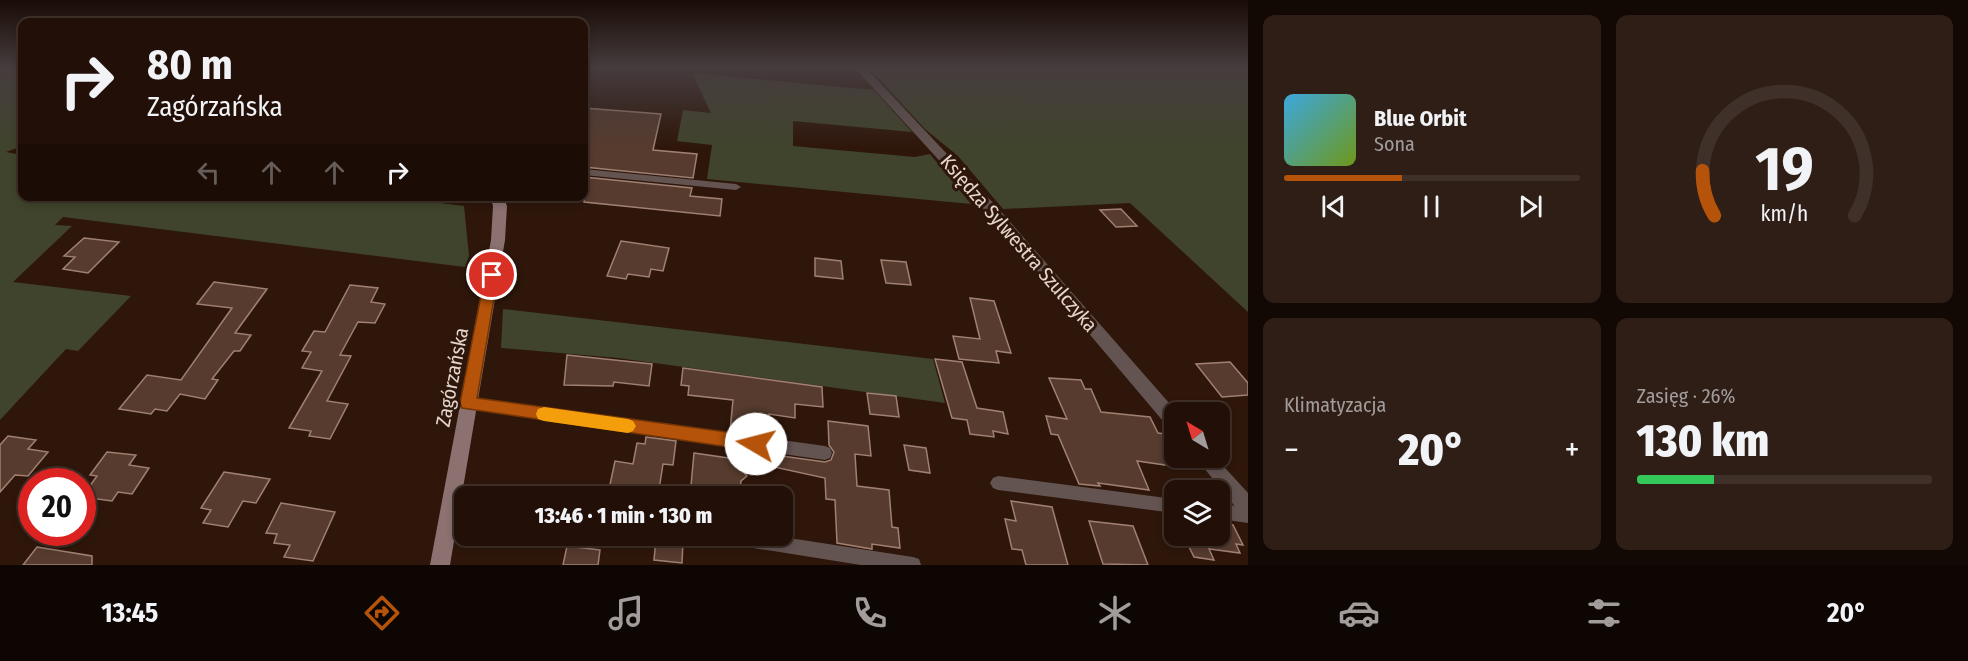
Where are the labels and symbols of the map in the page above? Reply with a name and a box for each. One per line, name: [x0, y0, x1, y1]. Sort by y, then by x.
street label: Księdza Sylwestra Szulczyka: [935, 149, 1103, 337]
pin: [466, 249, 517, 300]
street label: Zagórzańska: [431, 325, 473, 429]
north arrow: [1164, 402, 1230, 468]
position arrow: [724, 412, 788, 476]
speed limit sign: 20: [18, 468, 96, 546]

